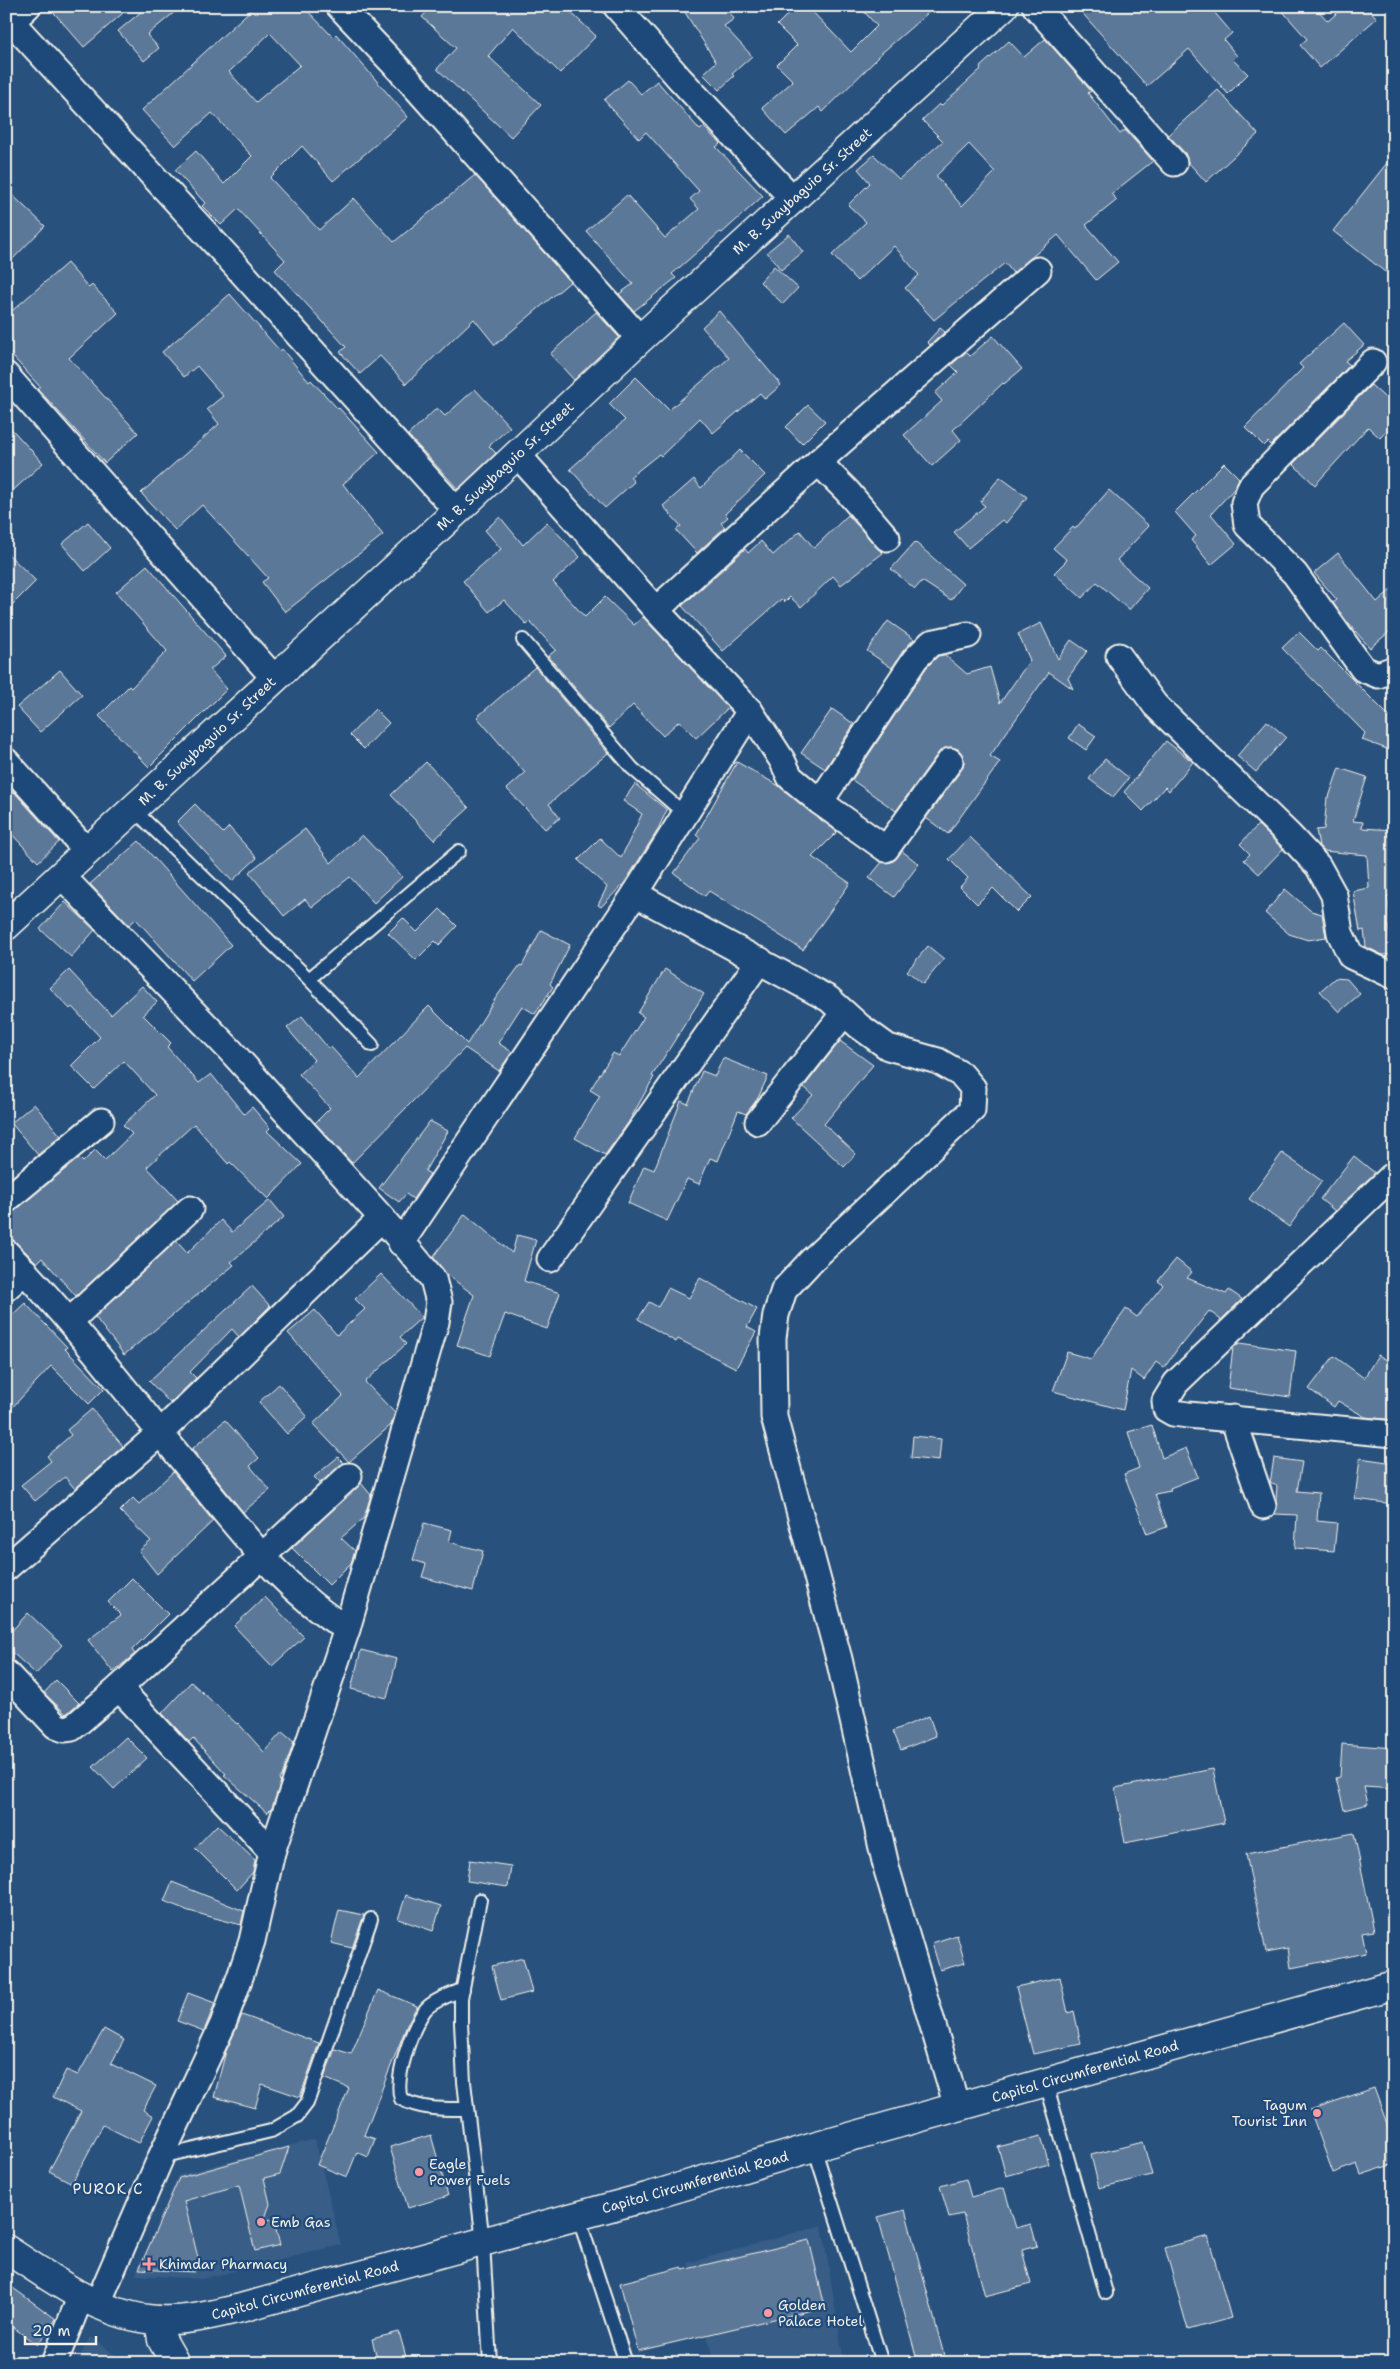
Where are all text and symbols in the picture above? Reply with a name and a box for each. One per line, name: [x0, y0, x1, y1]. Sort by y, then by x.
street label: M. B. Suaybaguio Sr. Street: [729, 124, 875, 258]
street label: M. B. Suaybaguio Sr. Street: [433, 398, 577, 534]
street label: M. B. Suaybaguio Sr. Street: [135, 673, 279, 809]
street label: Capitol Circumferential Road: [990, 2036, 1180, 2106]
place label: Tagum Tourist Inn: [1232, 2096, 1307, 2130]
marker: Tagum Tourist Inn: [1311, 2107, 1323, 2119]
street label: Capitol Circumferential Road: [600, 2147, 790, 2217]
place label: Eagle Power Fuels: [429, 2155, 510, 2189]
marker: Eagle Power Fuels: [413, 2166, 425, 2178]
district label: PUROK C: [73, 2179, 143, 2199]
place label: Emb Gas: [271, 2213, 331, 2231]
marker: Emb Gas: [255, 2216, 267, 2228]
place label: Khimdar Pharmacy: [159, 2255, 287, 2273]
street label: Capitol Circumferential Road: [209, 2256, 401, 2324]
marker: Khimdar Pharmacy: [143, 2258, 155, 2270]
place label: Golden Palace Hotel: [778, 2296, 863, 2330]
marker: Golden Palace Hotel: [762, 2307, 774, 2319]
scale bar: [25, 2314, 96, 2346]
text: 20 m: [32, 2321, 71, 2341]

